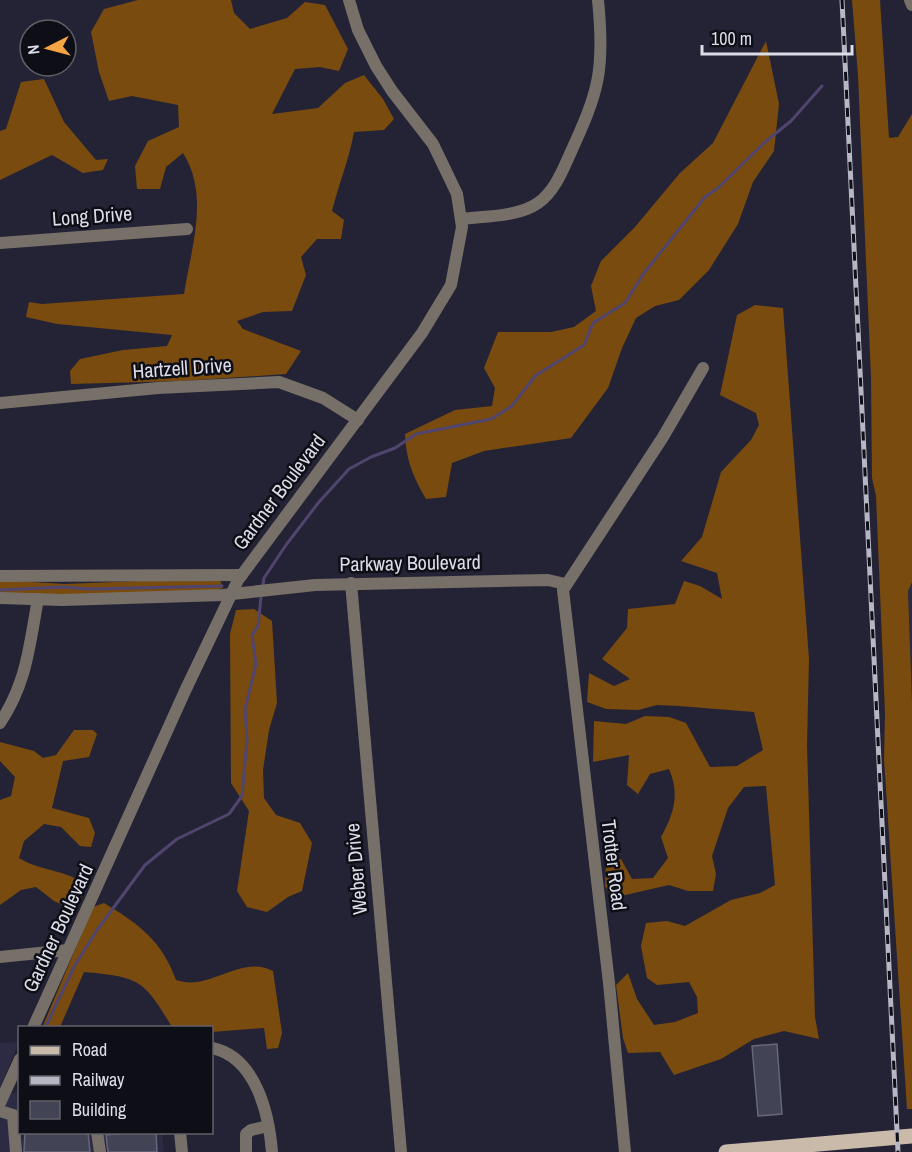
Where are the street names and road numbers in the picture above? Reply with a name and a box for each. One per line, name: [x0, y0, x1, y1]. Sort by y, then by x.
street label: Long Drive: [51, 199, 133, 232]
street label: Hartzell Drive: [131, 351, 232, 384]
street label: Gardner Boulevard: [226, 428, 331, 555]
street label: Parkway Boulevard: [339, 548, 481, 577]
street label: Trotter Road: [596, 818, 633, 912]
street label: Weber Drive: [338, 822, 373, 916]
street label: Gardner Boulevard: [16, 859, 99, 996]

